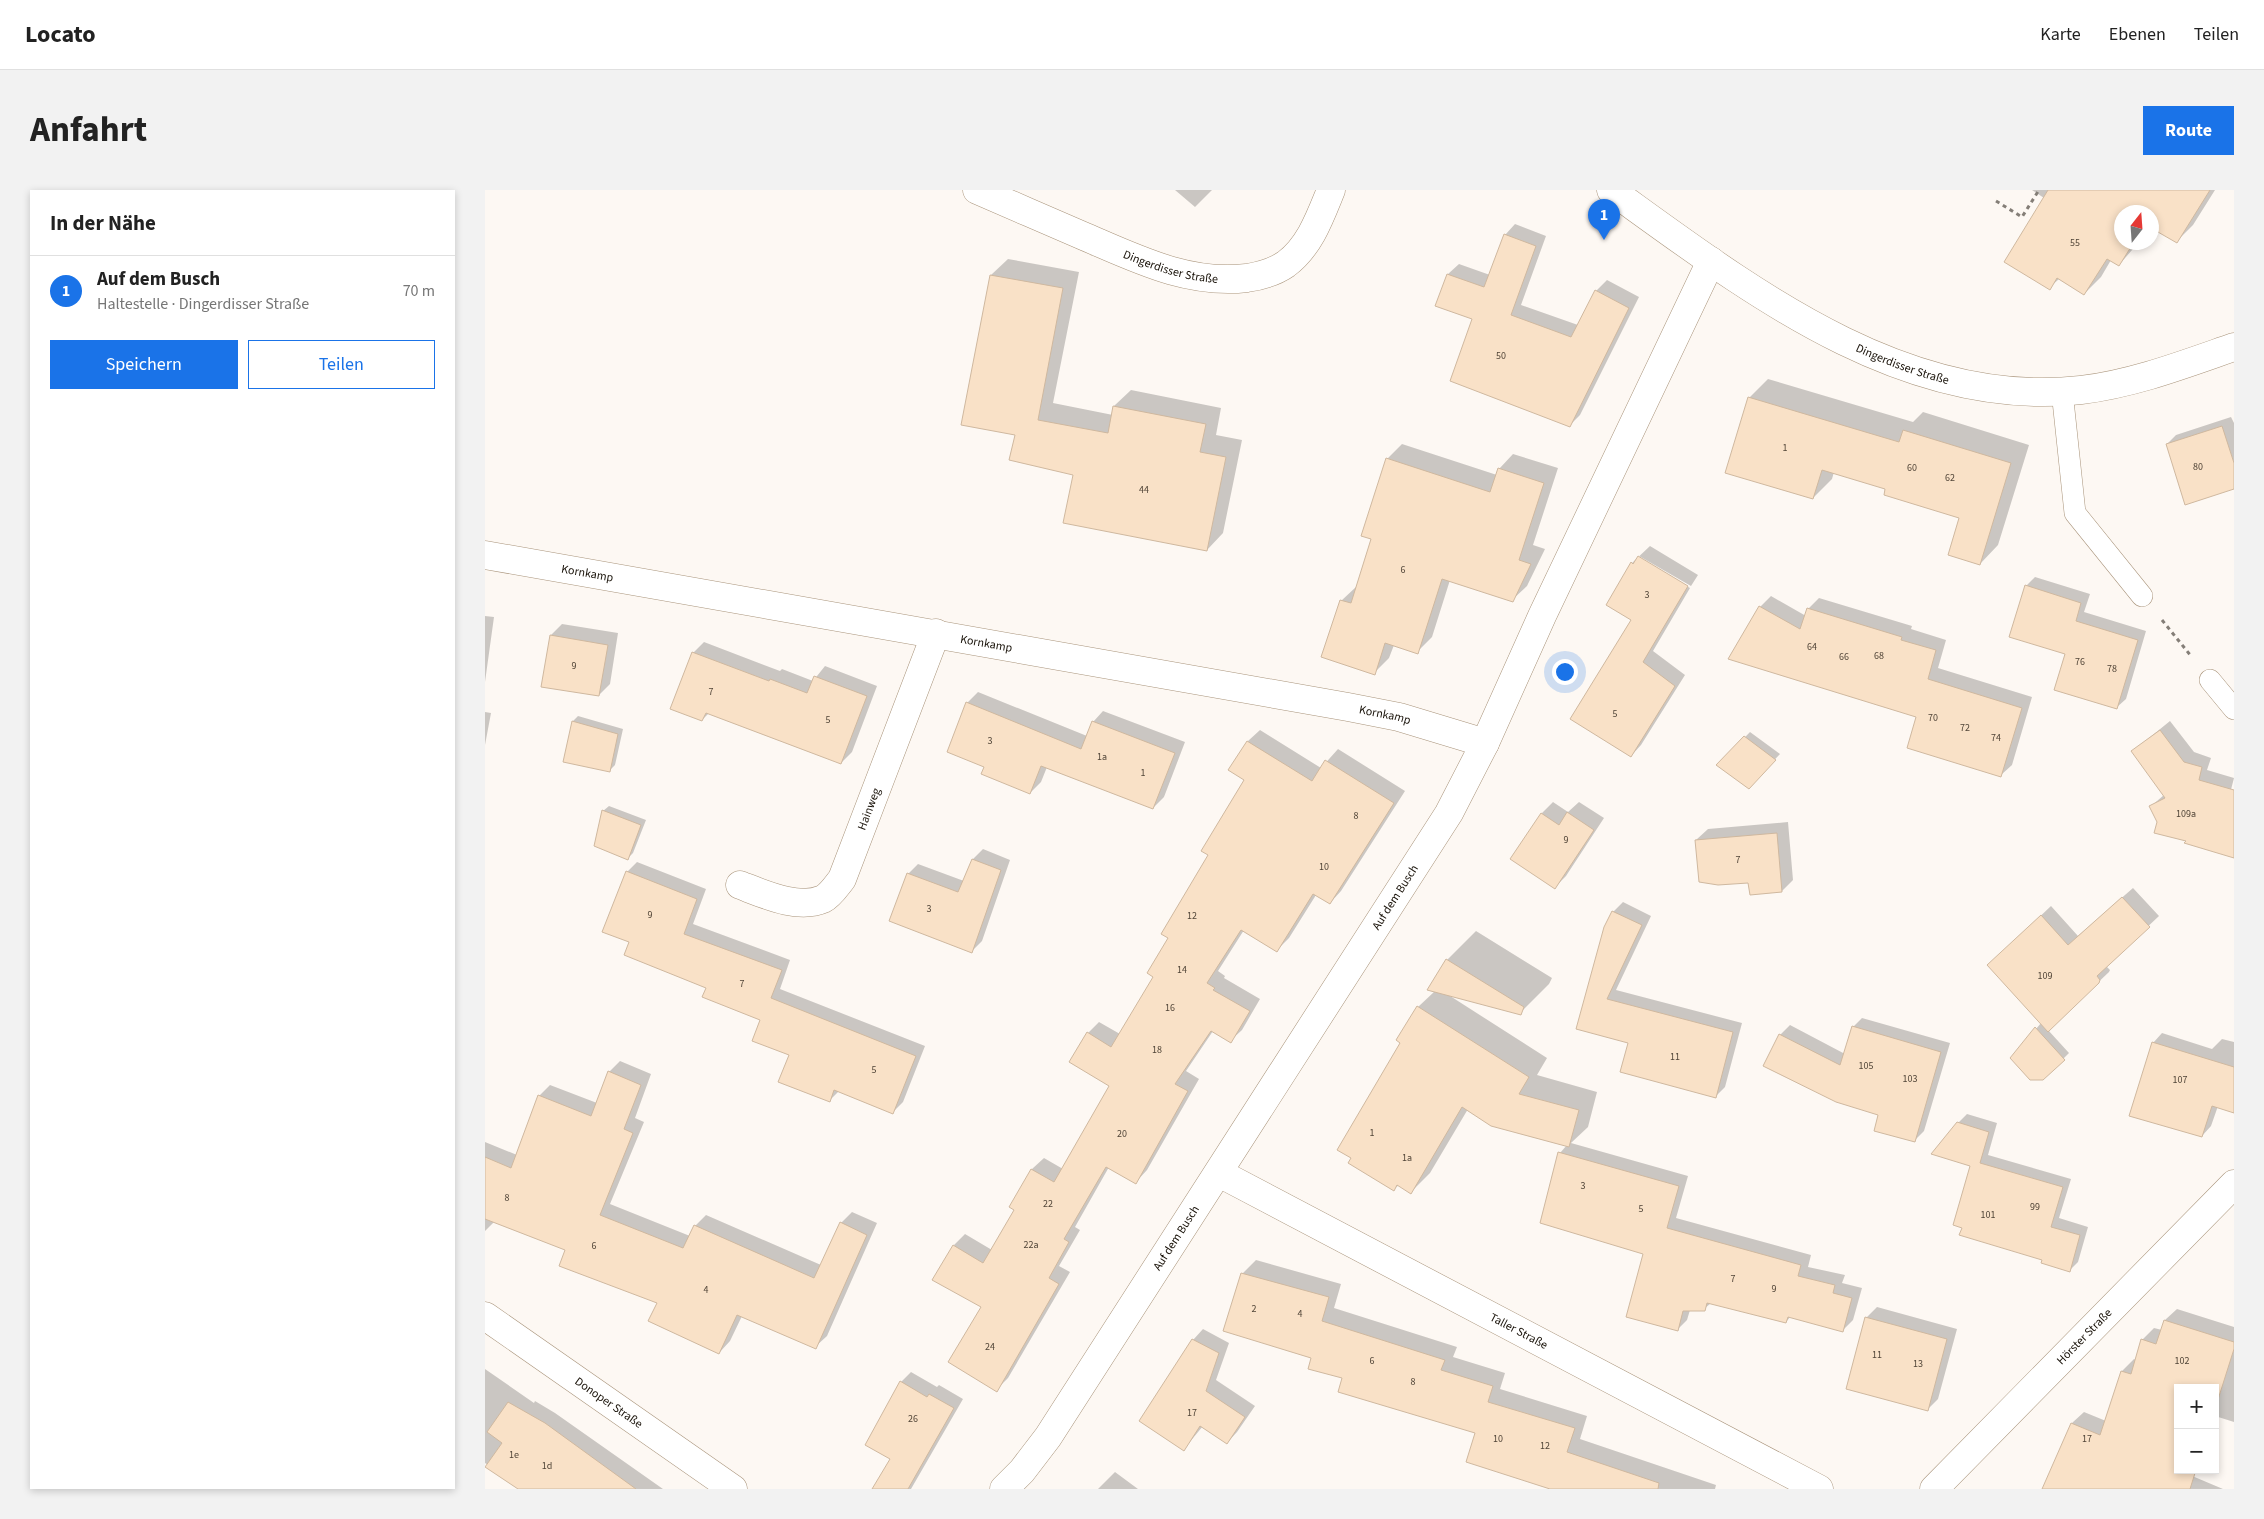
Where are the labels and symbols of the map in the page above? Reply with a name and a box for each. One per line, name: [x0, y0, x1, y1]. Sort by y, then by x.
pin: 1: [1588, 199, 1620, 240]
north arrow: [2114, 205, 2159, 250]
house number: 55: [2070, 236, 2080, 250]
street label: Dingerdisser Straße: [1121, 246, 1219, 287]
street label: Dingerdisser Straße: [1853, 339, 1951, 389]
house number: 50: [1496, 349, 1506, 363]
house number: 1: [1783, 441, 1788, 455]
house number: 80: [2193, 460, 2203, 474]
house number: 60: [1907, 461, 1917, 475]
house number: 62: [1945, 471, 1955, 485]
house number: 44: [1139, 483, 1149, 497]
street label: Kornkamp: [560, 560, 615, 586]
house number: 6: [1401, 563, 1406, 577]
house number: 3: [1645, 588, 1650, 602]
street label: Kornkamp: [959, 630, 1014, 656]
house number: 64: [1807, 640, 1817, 654]
house number: 68: [1874, 649, 1884, 663]
house number: 66: [1839, 650, 1849, 664]
house number: 76: [2075, 655, 2085, 669]
house number: 9: [572, 659, 577, 673]
your location: [1552, 659, 1578, 685]
house number: 78: [2107, 662, 2117, 676]
house number: 7: [709, 685, 714, 699]
street label: Kornkamp: [1358, 701, 1413, 729]
house number: 5: [1613, 707, 1618, 721]
house number: 70: [1928, 711, 1938, 725]
house number: 5: [826, 713, 831, 727]
house number: 72: [1960, 721, 1970, 735]
house number: 74: [1991, 731, 2001, 745]
house number: 3: [988, 734, 993, 748]
house number: 1a: [1097, 750, 1107, 764]
house number: 1: [1141, 766, 1146, 780]
street label: Hainweg: [853, 785, 885, 833]
house number: 109a: [2176, 807, 2196, 821]
house number: 8: [1354, 809, 1359, 823]
house number: 9: [1564, 833, 1569, 847]
house number: 7: [1736, 853, 1741, 867]
house number: 10: [1319, 860, 1329, 874]
street label: Auf dem Busch: [1368, 861, 1422, 933]
house number: 3: [927, 902, 932, 916]
house number: 9: [648, 908, 653, 922]
house number: 12: [1187, 909, 1197, 923]
house number: 14: [1177, 963, 1187, 977]
house number: 109: [2038, 969, 2052, 983]
house number: 7: [740, 977, 745, 991]
house number: 16: [1165, 1001, 1175, 1015]
house number: 18: [1152, 1043, 1162, 1057]
house number: 11: [1670, 1050, 1680, 1064]
house number: 105: [1859, 1059, 1873, 1073]
house number: 5: [872, 1063, 877, 1077]
house number: 103: [1903, 1072, 1917, 1086]
house number: 107: [2173, 1073, 2187, 1087]
house number: 1: [1370, 1126, 1375, 1140]
house number: 20: [1117, 1127, 1127, 1141]
house number: 1a: [1402, 1151, 1412, 1165]
house number: 3: [1581, 1179, 1586, 1193]
house number: 8: [505, 1191, 510, 1205]
house number: 22: [1043, 1197, 1053, 1211]
house number: 99: [2030, 1200, 2040, 1214]
street label: Auf dem Busch: [1149, 1202, 1203, 1274]
house number: 5: [1639, 1202, 1644, 1216]
house number: 101: [1981, 1208, 1995, 1222]
house number: 22a: [1024, 1238, 1038, 1252]
house number: 6: [592, 1239, 597, 1253]
house number: 7: [1731, 1272, 1736, 1286]
house number: 9: [1772, 1282, 1777, 1296]
house number: 4: [704, 1283, 709, 1297]
house number: 2: [1252, 1302, 1257, 1316]
street label: Hörster Straße: [2053, 1305, 2116, 1368]
house number: 4: [1298, 1307, 1303, 1321]
street label: Taller Straße: [1487, 1309, 1551, 1353]
house number: 24: [985, 1340, 995, 1354]
house number: 11: [1872, 1348, 1882, 1362]
house number: 6: [1370, 1354, 1375, 1368]
house number: 102: [2175, 1354, 2189, 1368]
house number: 13: [1913, 1357, 1923, 1371]
street label: Donoper Straße: [571, 1373, 646, 1432]
house number: 8: [1411, 1375, 1416, 1389]
house number: 17: [1187, 1406, 1197, 1420]
house number: 26: [908, 1412, 918, 1426]
house number: 10: [1493, 1432, 1503, 1446]
house number: 17: [2082, 1432, 2092, 1446]
house number: 12: [1540, 1439, 1550, 1453]
house number: 1e: [509, 1448, 519, 1462]
house number: 1d: [542, 1459, 552, 1473]

